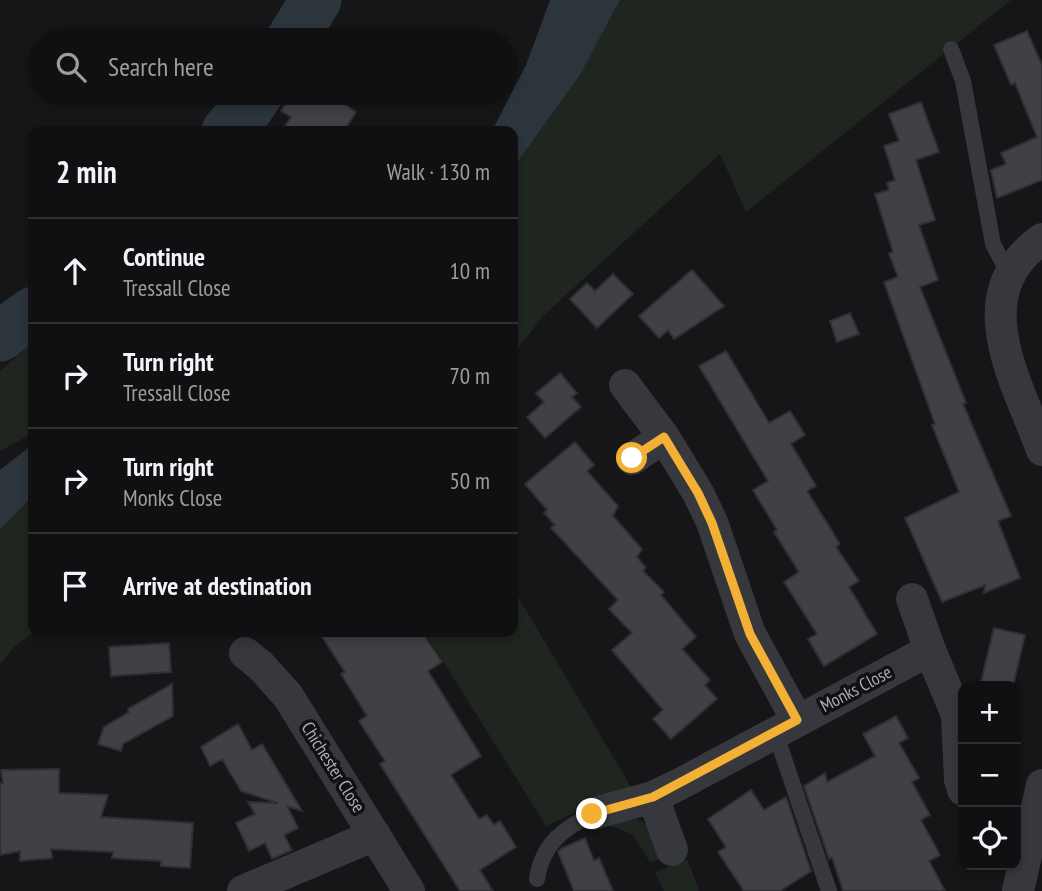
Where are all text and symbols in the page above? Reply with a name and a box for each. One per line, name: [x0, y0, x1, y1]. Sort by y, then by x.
search box: [28, 28, 518, 105]
icon: search: [52, 48, 90, 86]
text: Search here: [108, 50, 214, 83]
text: 2 min: [56, 152, 117, 191]
text: Walk · 130 m: [387, 157, 490, 186]
text: Continue: [123, 240, 205, 273]
icon: ahead: [56, 252, 94, 290]
text: 10 m: [449, 256, 490, 285]
text: Tressall Close: [123, 273, 231, 302]
text: Turn right: [123, 345, 214, 378]
icon: right: [56, 357, 94, 395]
text: 70 m: [449, 361, 490, 390]
text: Tressall Close: [123, 378, 231, 407]
route start: [616, 442, 647, 473]
text: Turn right: [123, 450, 214, 483]
icon: right: [56, 462, 94, 500]
text: 50 m: [449, 466, 490, 495]
text: Monks Close: [123, 483, 222, 512]
icon: arrive: [56, 567, 94, 605]
text: Arrive at destination: [123, 569, 312, 602]
street label: Monks Close: [816, 660, 895, 717]
map controls: [958, 681, 1021, 870]
button: +: [958, 681, 1021, 744]
street label: Chichester Close: [296, 717, 370, 816]
button: −: [958, 744, 1021, 807]
route end: [576, 798, 607, 829]
button: locate: [958, 807, 1021, 870]

